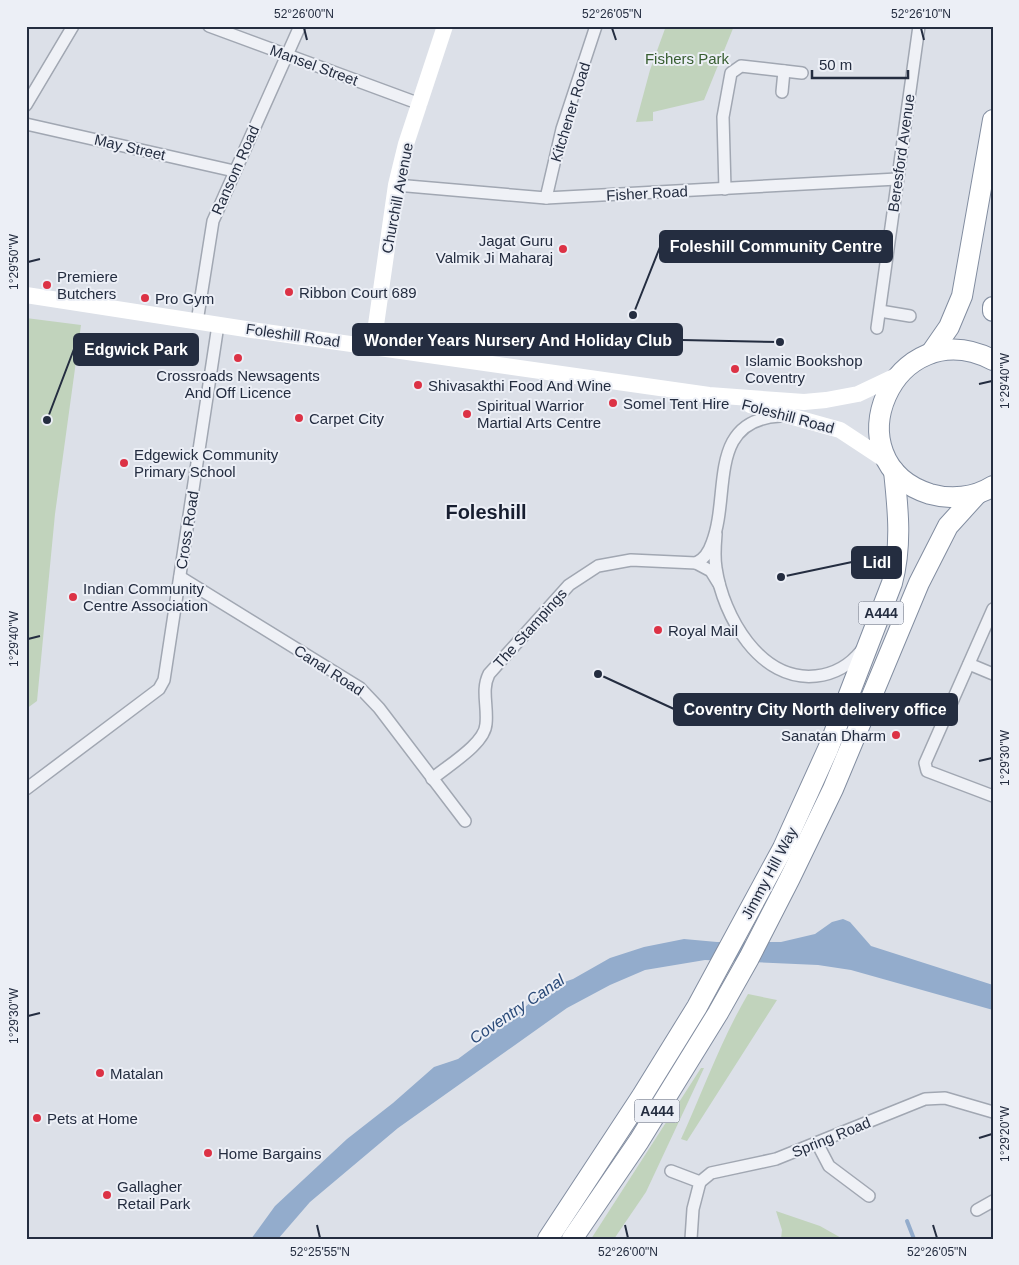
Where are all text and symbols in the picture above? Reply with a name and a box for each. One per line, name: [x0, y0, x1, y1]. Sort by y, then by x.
text: 52°26'00"N: [274, 7, 334, 21]
text: 52°26'05"N: [582, 7, 642, 21]
text: 52°26'10"N: [891, 7, 951, 21]
street label: Mansel Street: [268, 41, 361, 89]
scale bar: [812, 48, 908, 80]
park label: Fishers Park: [645, 50, 730, 67]
text: 50 m: [819, 56, 852, 73]
street label: Kitchener Road: [547, 60, 593, 164]
street label: Beresford Avenue: [884, 93, 918, 213]
street label: Ransom Road: [208, 123, 262, 217]
street label: May Street: [93, 131, 168, 164]
street label: Churchill Avenue: [378, 141, 416, 255]
street label: Fisher Road: [606, 182, 688, 204]
callout: Foleshill Community Centre: [660, 231, 892, 262]
place label: Jagat Guru Valmik Ji Maharaj: [436, 232, 553, 266]
text: 1°29'50"W: [7, 233, 21, 290]
text: Foleshill Community Centre: [670, 238, 882, 255]
marker: Jagat Guru Valmik Ji Maharaj: [557, 243, 569, 255]
place label: Premiere Butchers: [57, 268, 118, 302]
marker: Premiere Butchers: [41, 279, 53, 291]
place label: Ribbon Court 689: [299, 284, 417, 301]
marker: Ribbon Court 689: [283, 286, 295, 298]
place label: Pro Gym: [155, 290, 214, 307]
marker: Pro Gym: [139, 292, 151, 304]
street label: Foleshill Road: [245, 320, 341, 350]
callout: Wonder Years Nursery And Holiday Club: [353, 324, 682, 355]
text: Wonder Years Nursery And Holiday Club: [364, 332, 672, 349]
callout: Edgwick Park: [74, 334, 198, 365]
text: Edgwick Park: [84, 341, 188, 358]
marker: Crossroads Newsagents And Off Licence: [232, 352, 244, 364]
place label: Islamic Bookshop Coventry: [745, 352, 863, 386]
text: 1°29'40"W: [998, 352, 1012, 409]
marker: Islamic Bookshop Coventry: [729, 363, 741, 375]
place label: Crossroads Newsagents And Off Licence: [156, 367, 320, 401]
place label: Shivasakthi Food And Wine: [428, 377, 611, 394]
marker: Shivasakthi Food And Wine: [412, 379, 424, 391]
place label: Somel Tent Hire: [623, 395, 729, 412]
street label: Foleshill Road: [740, 395, 836, 437]
place label: Spiritual Warrior Martial Arts Centre: [477, 397, 601, 431]
marker: Somel Tent Hire: [607, 397, 619, 409]
marker: Spiritual Warrior Martial Arts Centre: [461, 408, 473, 420]
place label: Carpet City: [309, 410, 385, 427]
marker: Carpet City: [293, 412, 305, 424]
place label: Edgewick Community Primary School: [134, 446, 279, 480]
marker: Edgewick Community Primary School: [118, 457, 130, 469]
street label: Cross Road: [172, 490, 202, 570]
district label: Foleshill: [445, 501, 527, 523]
callout: Lidl: [852, 547, 901, 578]
text: Lidl: [863, 554, 891, 571]
place label: Indian Community Centre Association: [83, 580, 208, 614]
street label: The Stampings: [490, 585, 570, 671]
marker: Indian Community Centre Association: [67, 591, 79, 603]
road number: A444: [858, 602, 904, 624]
text: 1°29'40"W: [7, 610, 21, 667]
place label: Royal Mail: [668, 622, 738, 639]
marker: Royal Mail: [652, 624, 664, 636]
street label: Canal Road: [291, 641, 367, 699]
callout: Coventry City North delivery office: [674, 694, 957, 725]
text: Coventry City North delivery office: [683, 701, 947, 718]
place label: Sanatan Dharm: [781, 727, 886, 744]
marker: Sanatan Dharm: [890, 729, 902, 741]
text: 1°29'30"W: [998, 729, 1012, 786]
street label: Jimmy Hill Way: [738, 824, 801, 922]
water label: Coventry Canal: [467, 971, 568, 1047]
text: 1°29'30"W: [7, 987, 21, 1044]
place label: Matalan: [110, 1065, 163, 1082]
marker: Matalan: [94, 1067, 106, 1079]
road number: A444: [634, 1100, 680, 1122]
text: 1°29'20"W: [998, 1105, 1012, 1162]
place label: Pets at Home: [47, 1110, 138, 1127]
marker: Pets at Home: [31, 1112, 43, 1124]
street label: Spring Road: [789, 1113, 873, 1161]
place label: Home Bargains: [218, 1145, 321, 1162]
marker: Home Bargains: [202, 1147, 214, 1159]
place label: Gallagher Retail Park: [117, 1178, 191, 1212]
marker: Gallagher Retail Park: [101, 1189, 113, 1201]
text: 52°25'55"N: [290, 1245, 350, 1259]
text: 52°26'00"N: [598, 1245, 658, 1259]
text: 52°26'05"N: [907, 1245, 967, 1259]

